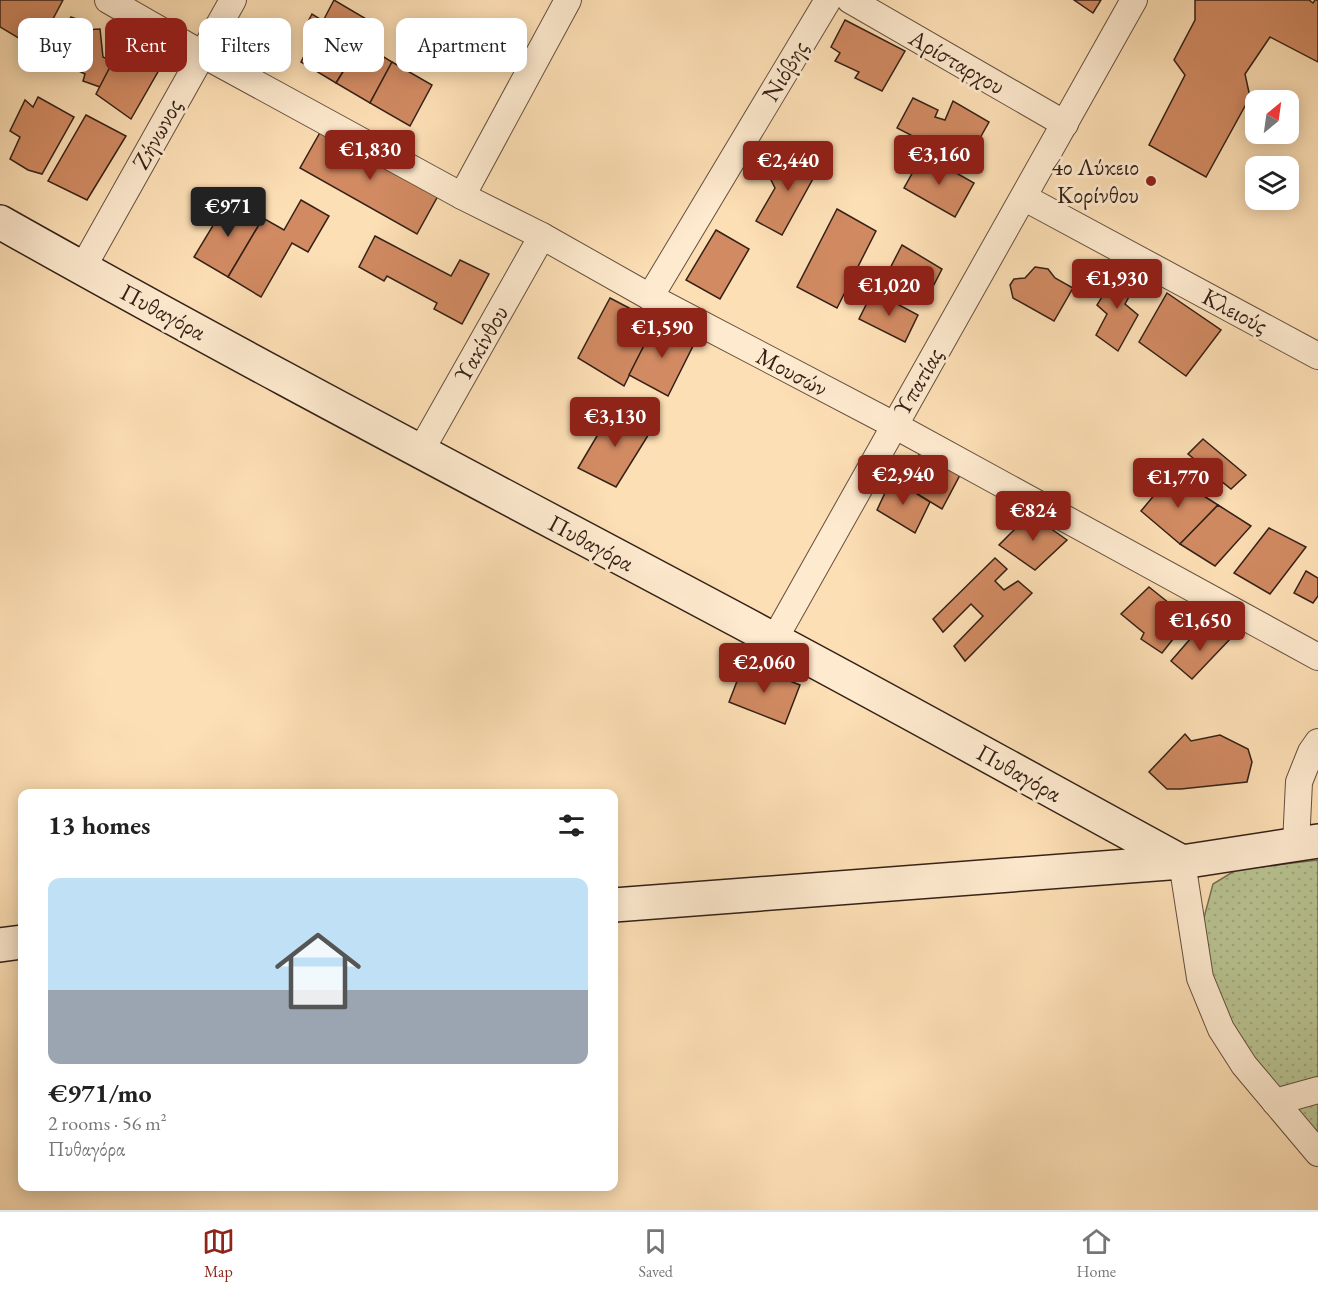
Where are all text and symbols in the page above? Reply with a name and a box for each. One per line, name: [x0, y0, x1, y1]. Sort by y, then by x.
chip: Buy: [18, 18, 93, 72]
chip: Rent: [105, 18, 187, 72]
chip: Filters: [199, 18, 291, 72]
chip: New: [303, 18, 384, 72]
chip: Apartment: [396, 18, 527, 72]
street label: Αρίσταρχου: [903, 21, 1011, 101]
street label: Νιόβης: [754, 35, 815, 107]
north arrow: [1245, 90, 1299, 144]
map controls: [1245, 90, 1299, 210]
street label: Ζήνωνος: [125, 93, 189, 175]
pin: €1,830: [321, 130, 419, 181]
pin: €3,160: [890, 135, 988, 186]
text: €1,830: [339, 136, 401, 162]
pin: €2,440: [739, 141, 837, 192]
text: €3,160: [908, 141, 970, 167]
text: €2,440: [757, 147, 819, 173]
place label: 4ο Λύκειο Κορίνθου: [1051, 151, 1139, 210]
button: layers: [1245, 156, 1299, 210]
marker: 4ο Λύκειο Κορίνθου: [1144, 174, 1158, 188]
pin: €971: [192, 187, 264, 238]
text: €971: [205, 193, 251, 219]
pin: €1,930: [1068, 259, 1166, 310]
text: €1,930: [1086, 265, 1148, 291]
pin: €1,020: [840, 266, 938, 317]
text: €1,020: [858, 272, 920, 298]
street label: Πυθαγόρα: [115, 276, 211, 347]
street label: Κλειούς: [1197, 281, 1273, 341]
street label: Υακίνθου: [446, 299, 515, 388]
pin: €1,590: [613, 308, 711, 359]
text: €1,590: [631, 314, 693, 340]
street label: Μουσών: [751, 340, 833, 403]
street label: Υπατίας: [885, 342, 950, 422]
pin: €3,130: [566, 397, 664, 448]
text: €3,130: [584, 403, 646, 429]
pin: €2,940: [854, 455, 952, 506]
pin: €1,770: [1129, 458, 1227, 509]
text: €2,940: [872, 461, 934, 487]
text: €1,770: [1147, 464, 1209, 490]
pin: €824: [997, 491, 1069, 542]
text: €824: [1010, 497, 1056, 523]
street label: Πυθαγόρα: [543, 507, 639, 578]
pin: €1,650: [1151, 601, 1249, 652]
text: €1,650: [1169, 607, 1231, 633]
pin: €2,060: [715, 643, 813, 694]
text: €2,060: [733, 649, 795, 675]
street label: Πυθαγόρα: [971, 737, 1067, 809]
text: 13 homes: [48, 808, 150, 842]
icon: filters: [555, 809, 588, 842]
icon: home: [264, 917, 372, 1025]
text: €971/mo: [48, 1076, 151, 1110]
text: 2 rooms · 56 m²: [48, 1110, 167, 1136]
text: Πυθαγόρα: [48, 1136, 125, 1162]
tab: Map: [202, 1225, 235, 1282]
tab: Saved: [639, 1225, 673, 1282]
tab: Home: [1077, 1225, 1116, 1282]

